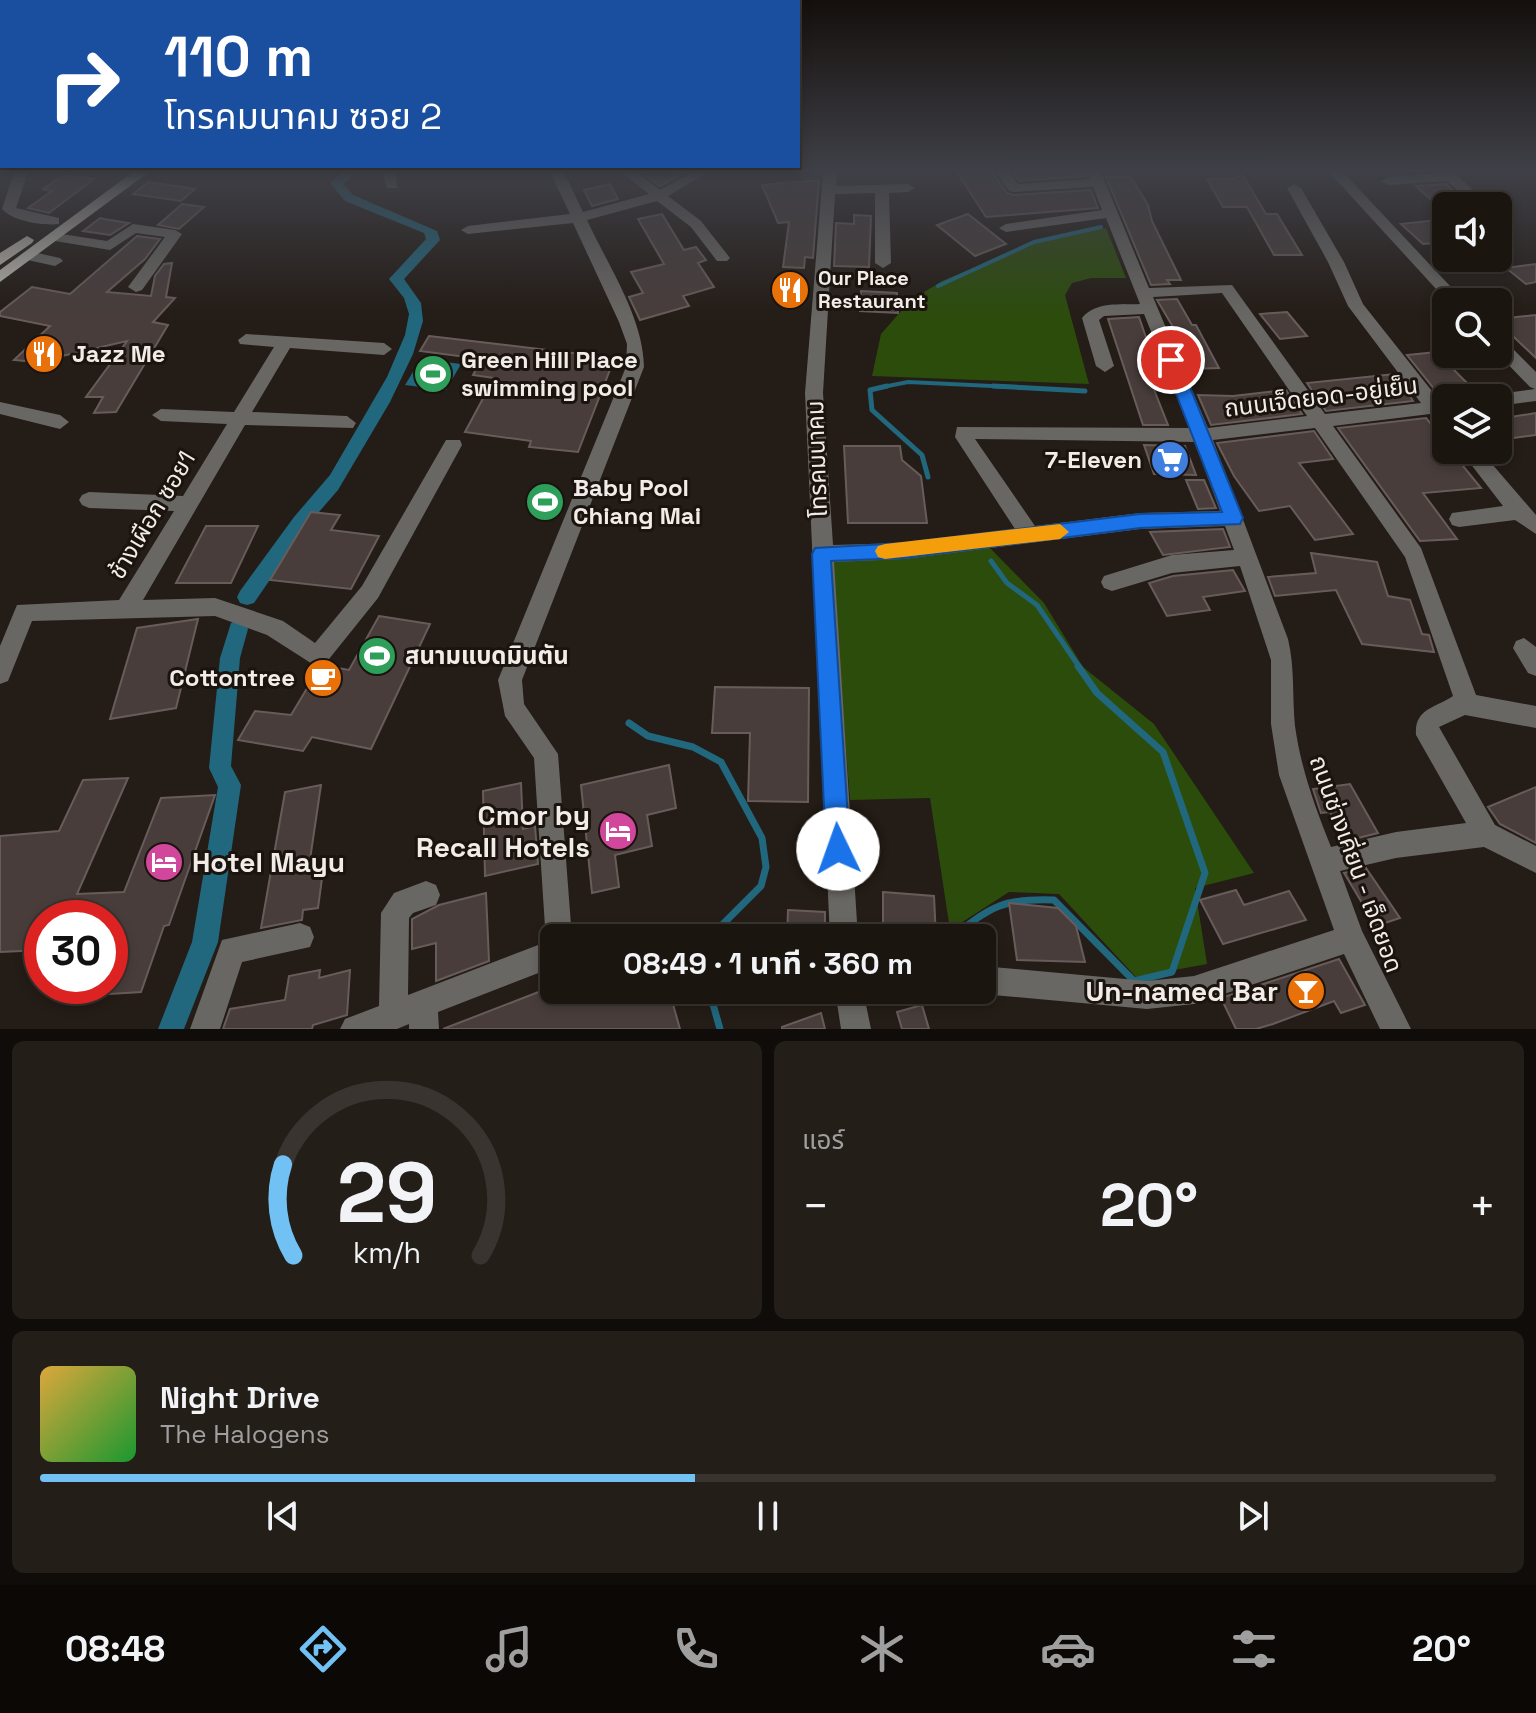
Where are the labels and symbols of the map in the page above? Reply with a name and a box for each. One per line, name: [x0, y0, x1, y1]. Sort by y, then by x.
place label: Our Place Restaurant: [818, 265, 926, 314]
restaurant icon: Our Place Restaurant: [769, 269, 811, 311]
pin: [1137, 326, 1205, 394]
restaurant icon: Jazz Me: [23, 333, 65, 375]
place label: Jazz Me: [72, 338, 166, 369]
place label: Green Hill Place swimming pool: [461, 344, 638, 403]
sports icon: Green Hill Place swimming pool: [412, 353, 454, 395]
street label: ถนนเจ็ดยอด-อยู่เย็น: [1222, 369, 1420, 424]
street label: โทรคมนาคม: [799, 400, 834, 518]
supermarket icon: 7-Eleven: [1149, 439, 1191, 481]
place label: 7-Eleven: [1045, 444, 1142, 475]
street label: ช้างเผือก ซอย1: [101, 445, 202, 585]
place label: Baby Pool Chiang Mai: [573, 472, 701, 531]
sports icon: Baby Pool Chiang Mai: [524, 481, 566, 523]
sports icon: สนามแบดมินตัน: [356, 635, 398, 677]
place label: สนามแบดมินตัน: [405, 640, 569, 671]
cafe icon: Cottontree: [302, 657, 344, 699]
place label: Cottontree: [169, 662, 295, 693]
street label: ถนนช่างเคี่ยน - เจ็ดยอด: [1303, 751, 1411, 977]
place label: Cmor by Recall Hotels: [416, 797, 590, 865]
position arrow: [796, 807, 880, 891]
hotel icon: Cmor by Recall Hotels: [597, 810, 639, 852]
hotel icon: Hotel Mayu: [143, 841, 185, 883]
place label: Hotel Mayu: [192, 844, 345, 880]
speed limit sign: 30: [24, 900, 128, 1004]
bar icon: Un-named Bar: [1285, 970, 1327, 1012]
place label: Un-named Bar: [1085, 973, 1278, 1009]

